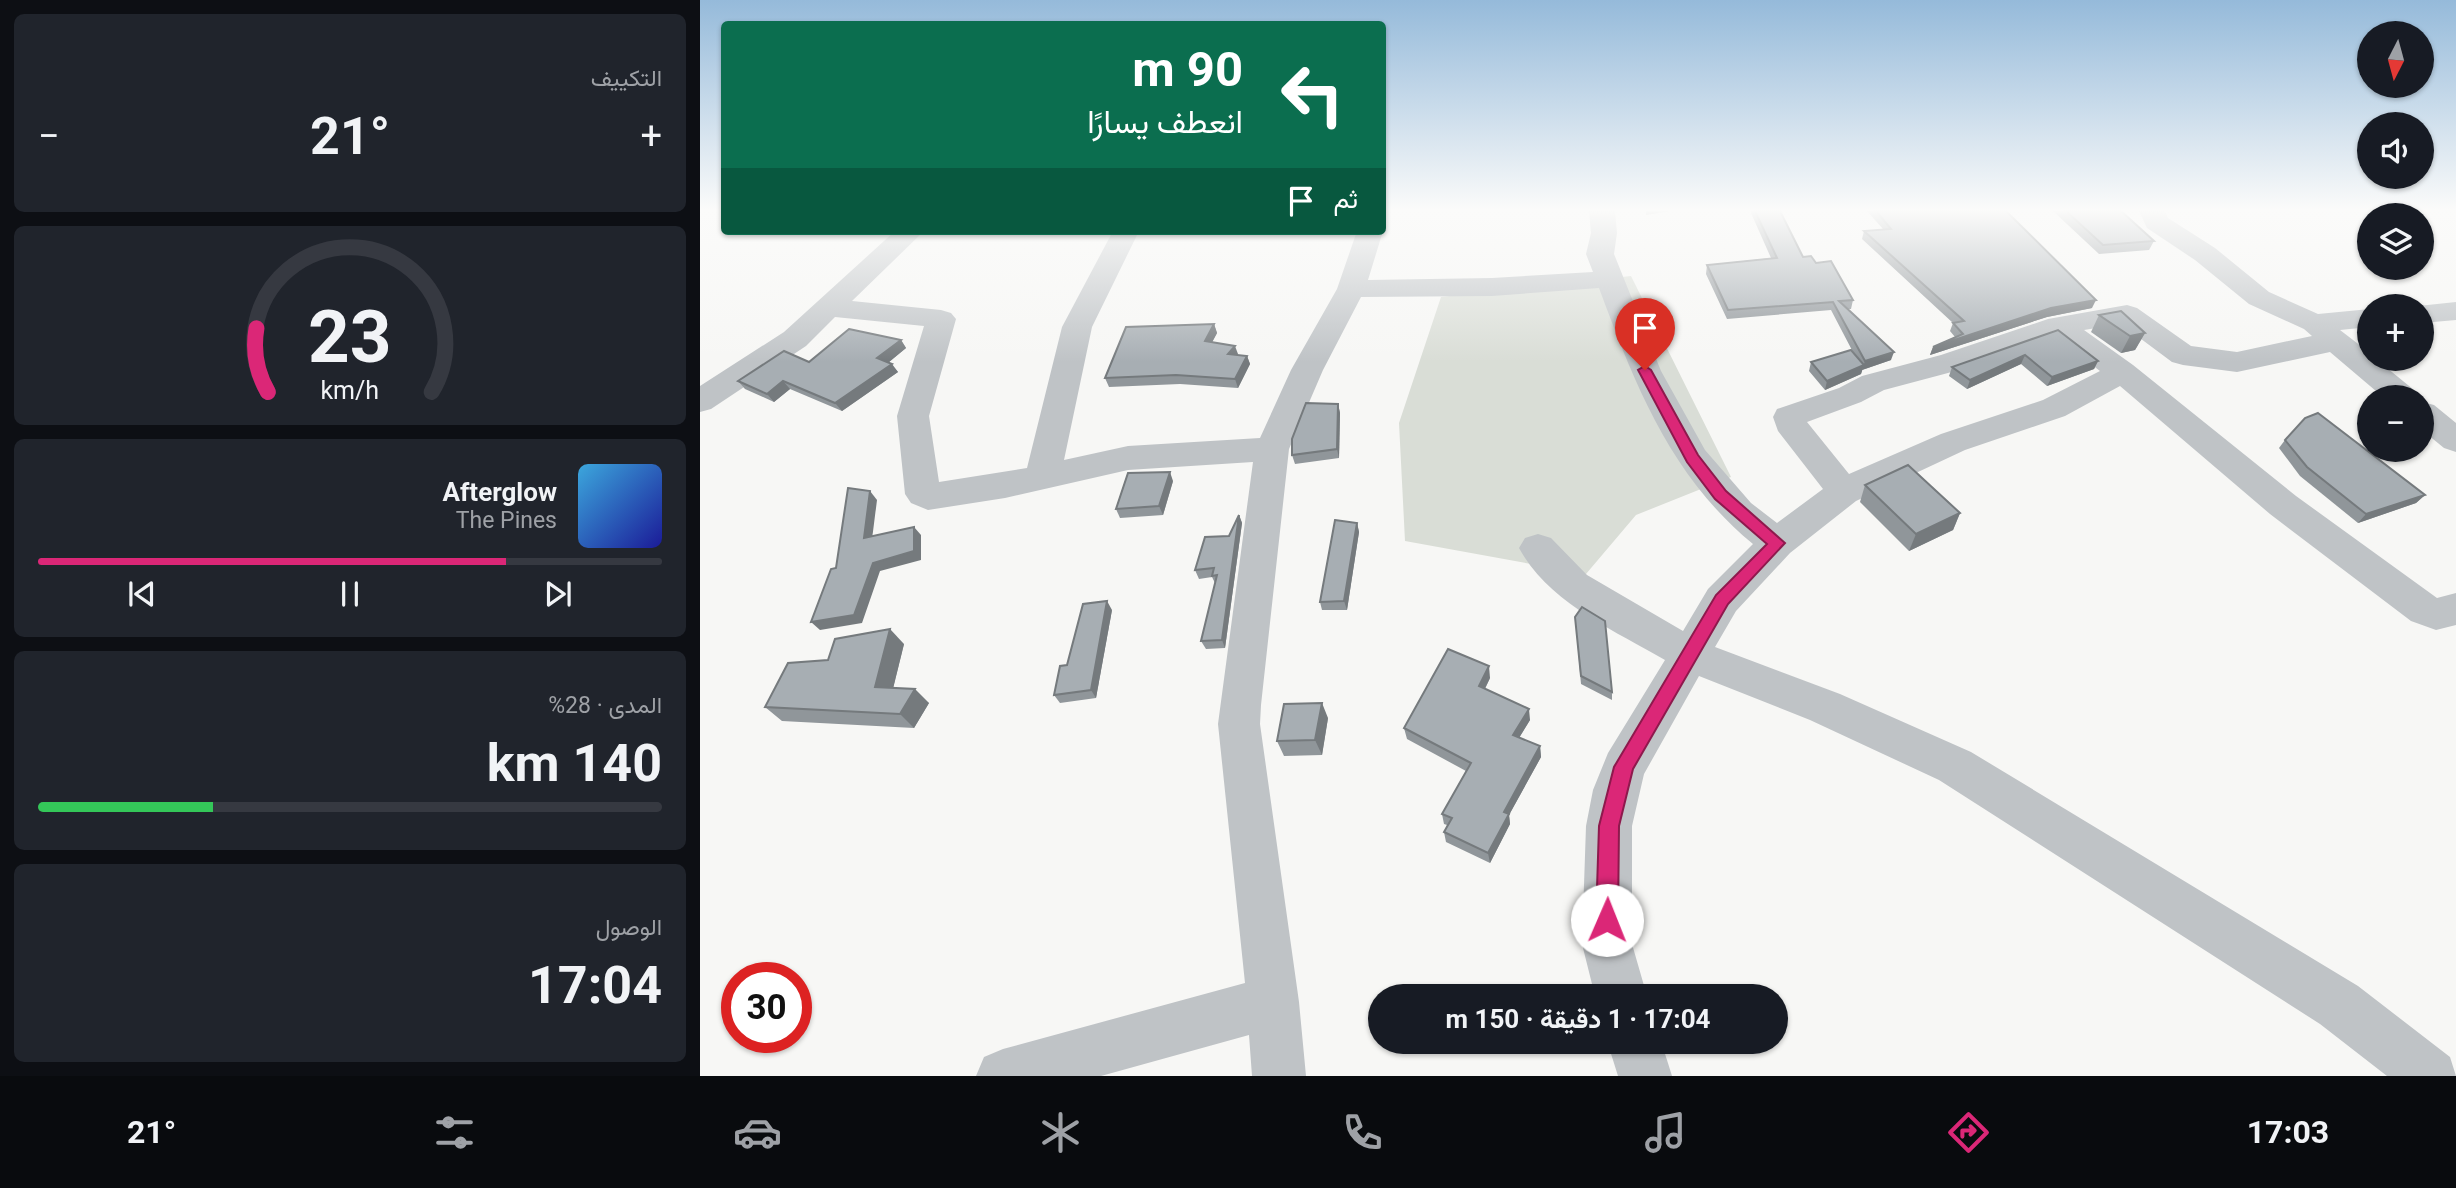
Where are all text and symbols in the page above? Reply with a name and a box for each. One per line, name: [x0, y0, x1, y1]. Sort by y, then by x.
north arrow: [2357, 21, 2434, 98]
map controls: [2357, 21, 2434, 462]
text: 90 m: [1132, 41, 1243, 98]
icon: left: [1267, 49, 1358, 140]
text: التكييف: [591, 65, 662, 92]
text: انعطف يسارًا: [1087, 103, 1243, 141]
text: 21°: [310, 106, 390, 167]
button: sound: [2357, 112, 2434, 189]
text: −: [38, 114, 60, 158]
text: +: [640, 114, 662, 158]
icon: arrive: [1282, 182, 1320, 220]
text: ثم: [1334, 184, 1358, 214]
button: layers: [2357, 203, 2434, 280]
text: 23: [308, 294, 392, 380]
button: +: [2357, 294, 2434, 371]
pin: [1615, 298, 1675, 370]
icon: arrive: [1626, 309, 1664, 347]
text: km/h: [321, 375, 379, 404]
button: −: [2357, 385, 2434, 462]
text: Afterglow: [443, 477, 557, 507]
text: The Pines: [456, 507, 557, 534]
icon: previous: [123, 575, 161, 613]
icon: pause: [331, 575, 369, 613]
icon: next: [539, 575, 577, 613]
text: المدى · 28%: [548, 692, 662, 719]
text: 140 km: [487, 733, 662, 794]
position arrow: [1570, 883, 1644, 957]
text: الوصول: [596, 914, 662, 941]
text: 17:04: [528, 955, 662, 1016]
speed limit sign: 30: [721, 962, 812, 1053]
text: 17:04 · 1 دقيقة · 150 m: [1445, 1004, 1711, 1034]
icon: filters: [430, 1108, 479, 1157]
icon: car: [733, 1108, 782, 1157]
icon: climate: [1036, 1108, 1085, 1157]
icon: phone: [1338, 1108, 1387, 1157]
icon: music: [1641, 1108, 1690, 1157]
icon: directions: [1944, 1108, 1993, 1157]
text: 21°: [127, 1113, 176, 1151]
text: 17:03: [2247, 1113, 2329, 1151]

